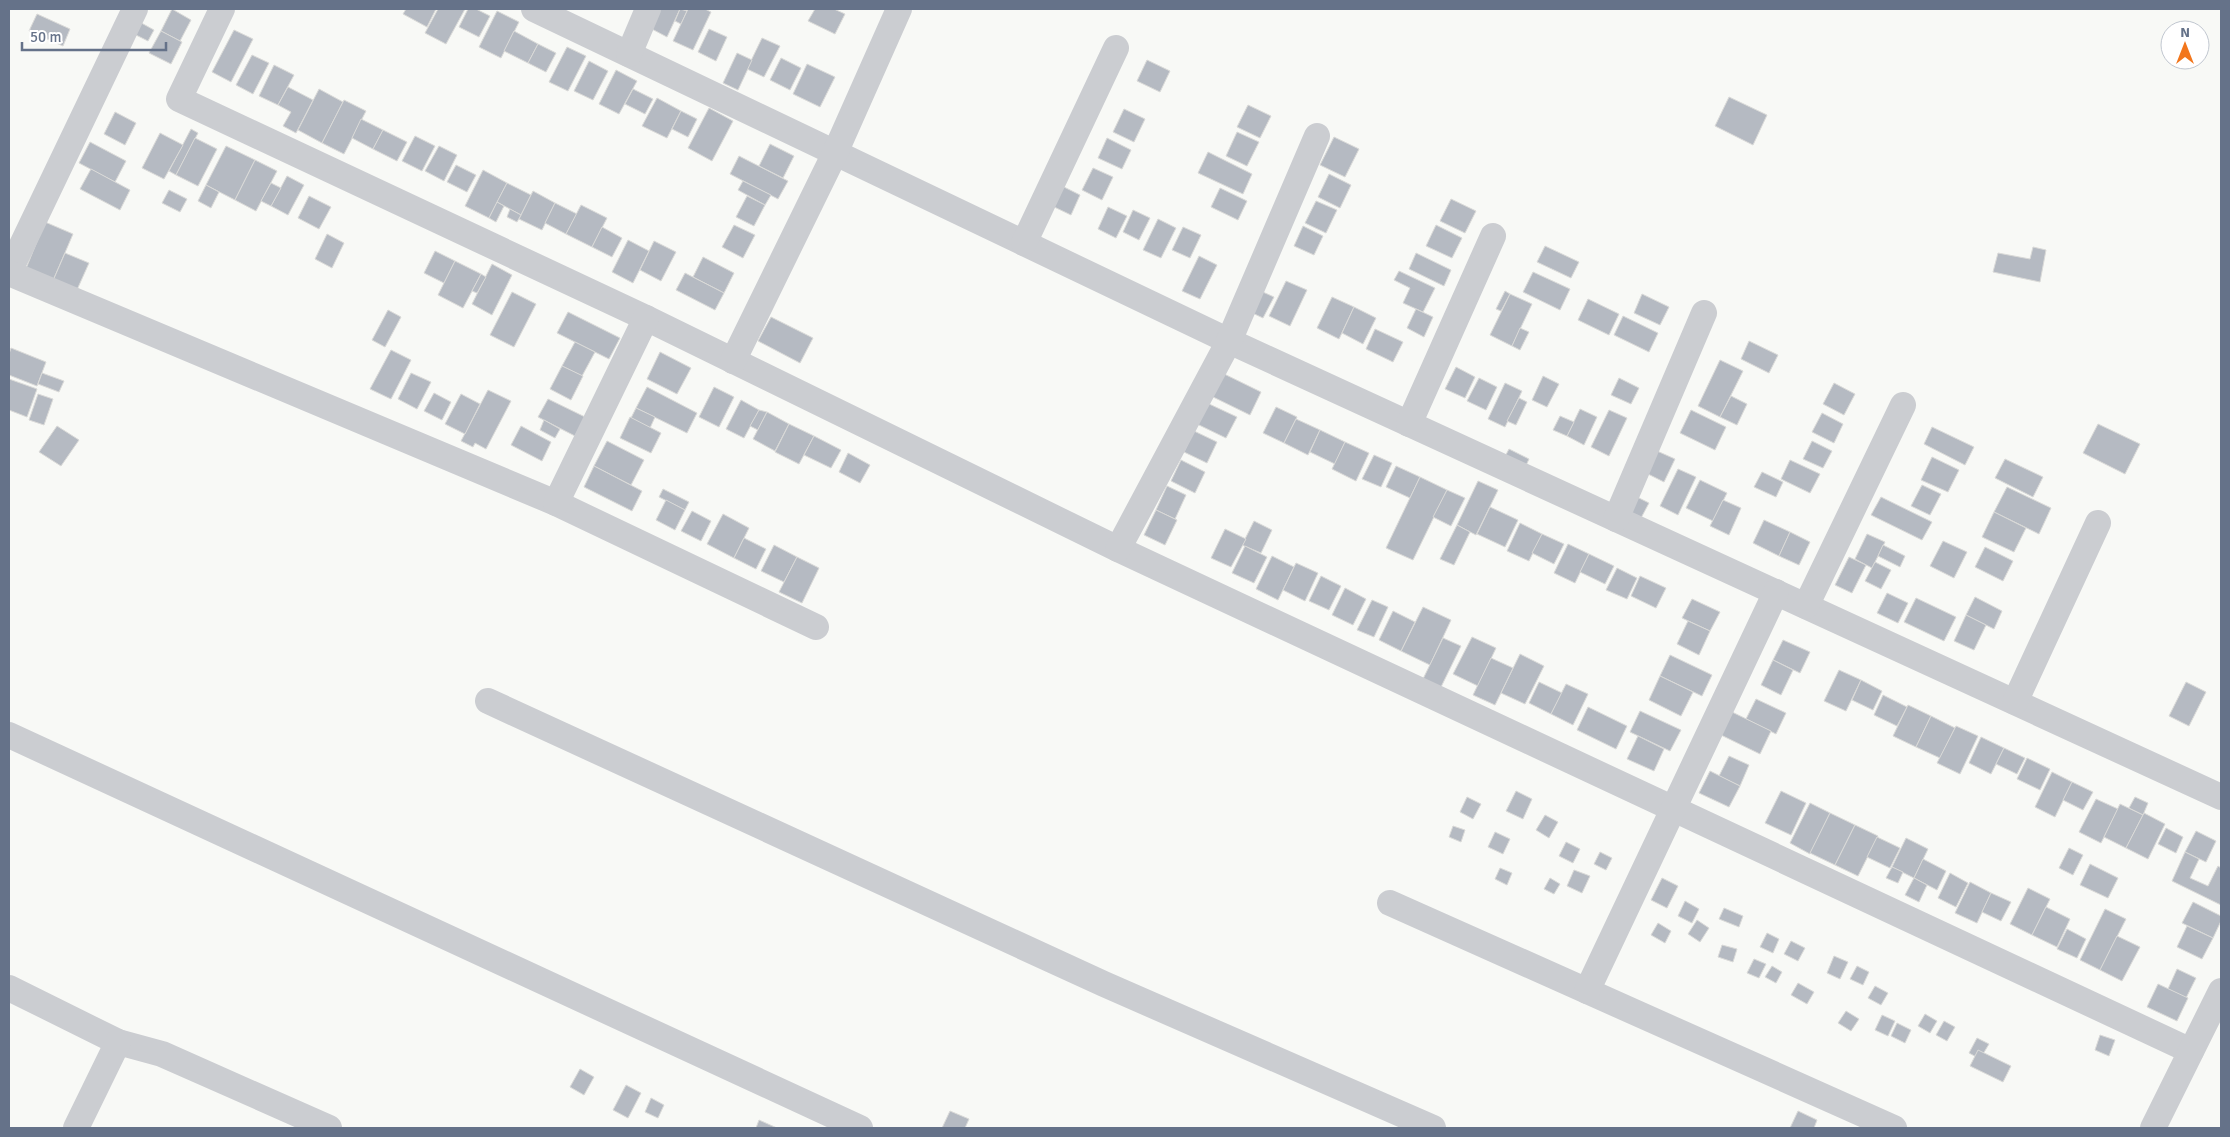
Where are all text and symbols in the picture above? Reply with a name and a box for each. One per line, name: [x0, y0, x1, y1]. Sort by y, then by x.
scale bar: [22, 20, 166, 52]
north arrow: [2160, 20, 2210, 70]
text: N: [2180, 24, 2190, 41]
text: 50 m: [30, 28, 61, 46]

